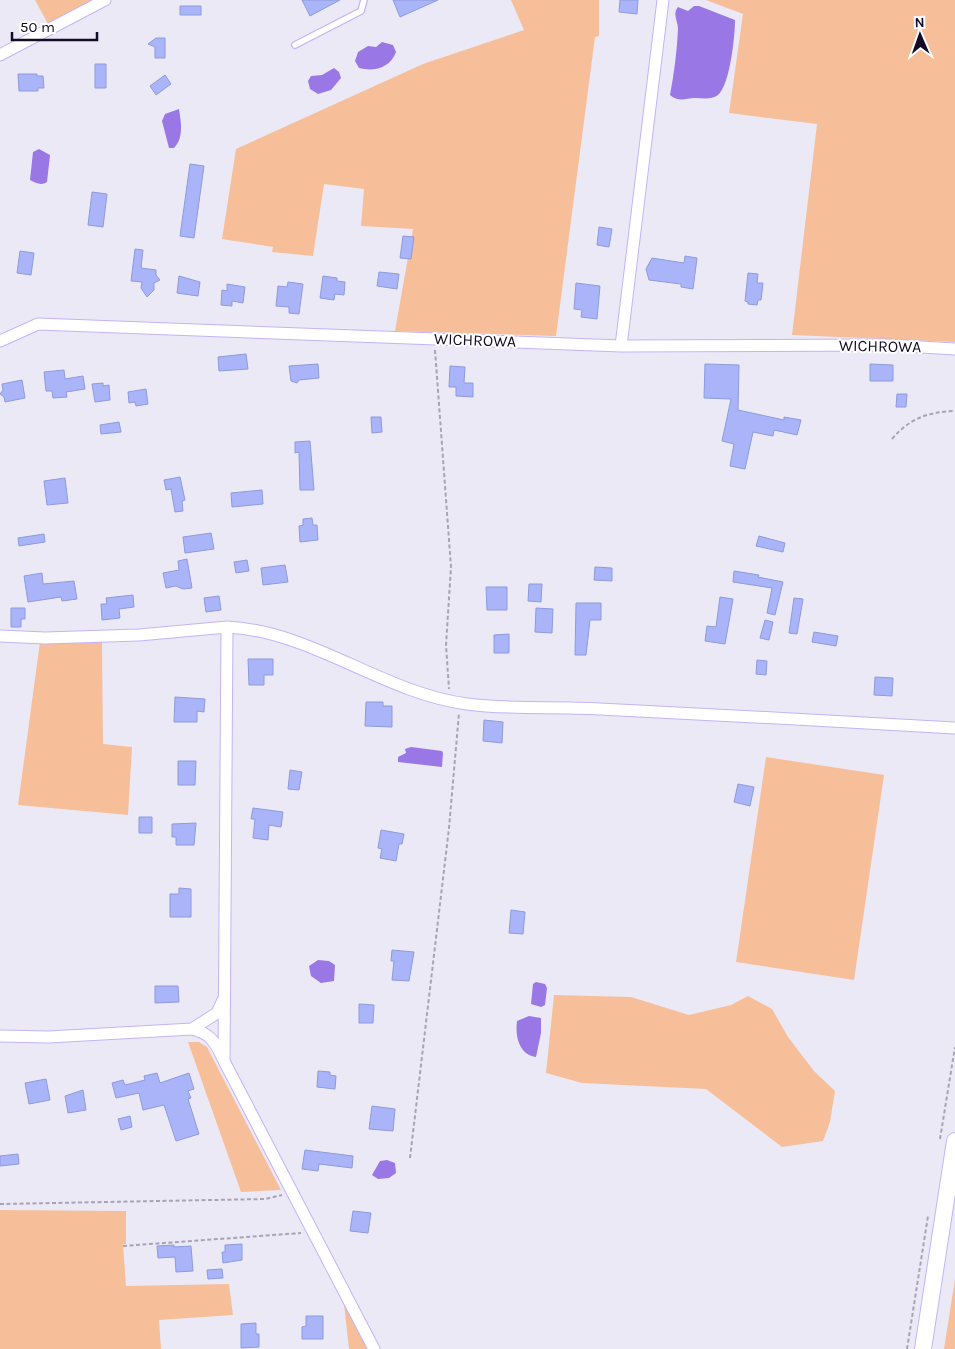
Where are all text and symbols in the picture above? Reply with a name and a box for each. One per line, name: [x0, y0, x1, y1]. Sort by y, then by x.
scale bar: [12, 10, 98, 42]
north arrow: [895, 10, 945, 60]
text: N: [914, 14, 925, 31]
text: 50 m: [20, 18, 55, 36]
street label: WICHROWA: [433, 329, 517, 351]
street label: WICHROWA: [839, 336, 921, 356]

